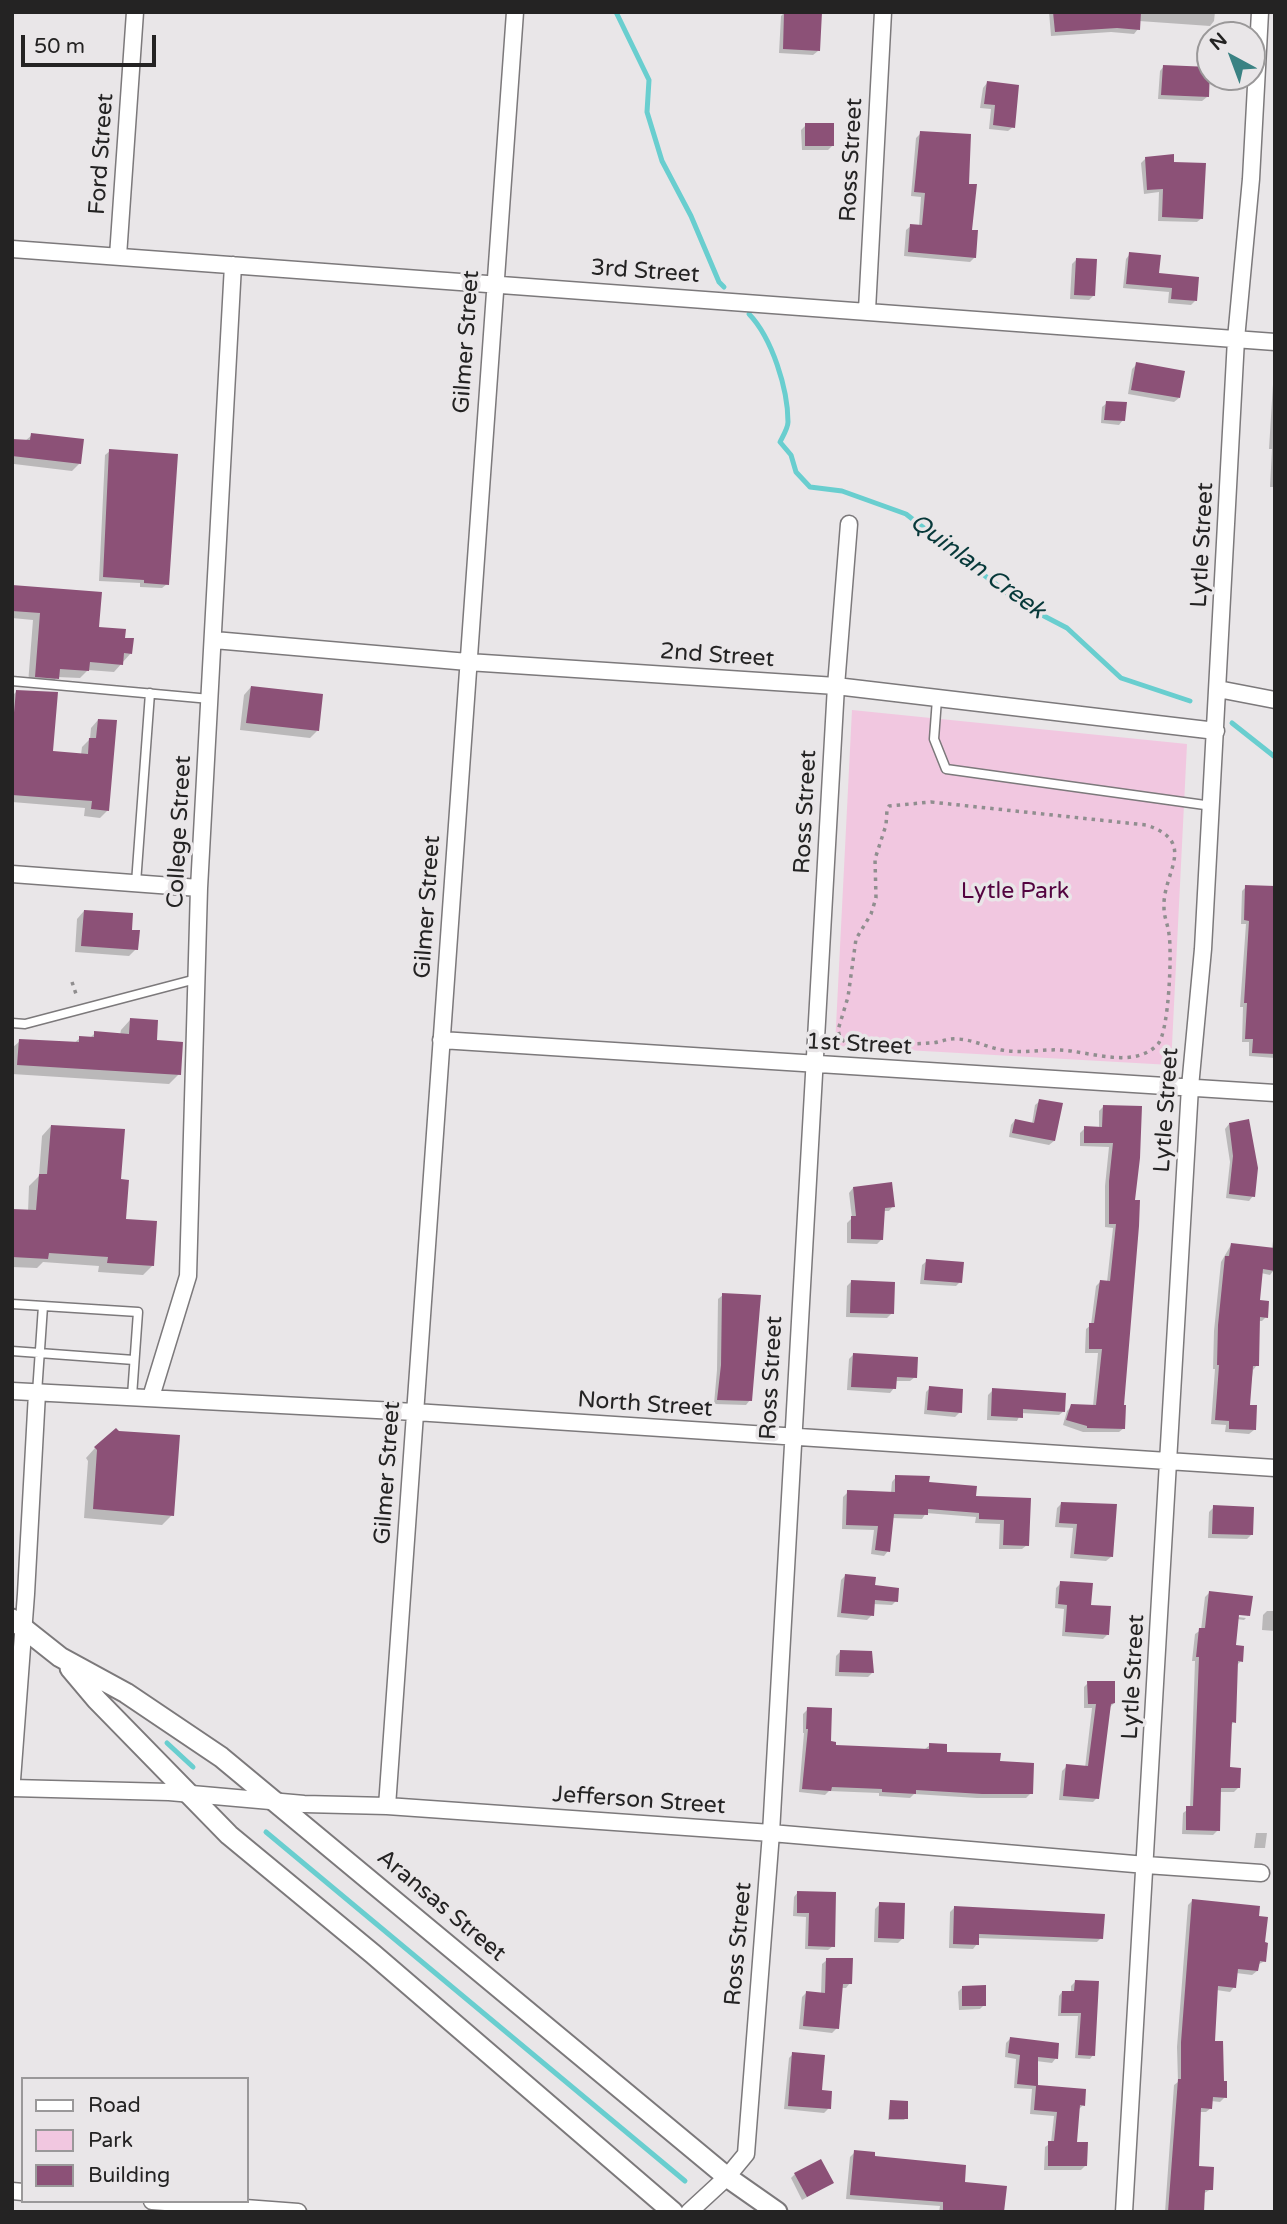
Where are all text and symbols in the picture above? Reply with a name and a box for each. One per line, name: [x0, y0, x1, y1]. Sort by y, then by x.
scale bar: [24, 21, 159, 65]
north arrow: [1196, 21, 1266, 91]
text: N: [1206, 28, 1232, 55]
text: 50 m: [34, 34, 85, 59]
street label: Ford Street: [84, 92, 120, 216]
street label: Ross Street: [835, 97, 869, 223]
street label: 3rd Street: [590, 254, 700, 290]
street label: Gilmer Street: [448, 269, 486, 415]
street label: Lytle Street: [1186, 482, 1220, 608]
water label: Quinlan Creek: [904, 508, 1050, 626]
street label: 2nd Street: [659, 638, 775, 674]
street label: Ross Street: [789, 749, 823, 875]
street label: College Street: [162, 755, 198, 909]
street label: Gilmer Street: [409, 834, 447, 980]
park label: Lytle Park: [961, 878, 1069, 906]
street label: 1st Street: [805, 1028, 913, 1062]
street label: Lytle Street: [1149, 1047, 1185, 1173]
street label: Ross Street: [755, 1315, 789, 1441]
street label: North Street: [576, 1387, 714, 1423]
street label: Gilmer Street: [369, 1400, 407, 1546]
street label: Lytle Street: [1117, 1614, 1151, 1740]
street label: Jefferson Street: [552, 1781, 726, 1821]
street label: Aransas Street: [371, 1844, 511, 1968]
street label: Ross Street: [720, 1881, 758, 2007]
legend: [21, 2077, 248, 2203]
text: Road: [88, 2093, 141, 2118]
text: Park: [88, 2128, 133, 2153]
text: Building: [88, 2163, 170, 2188]

